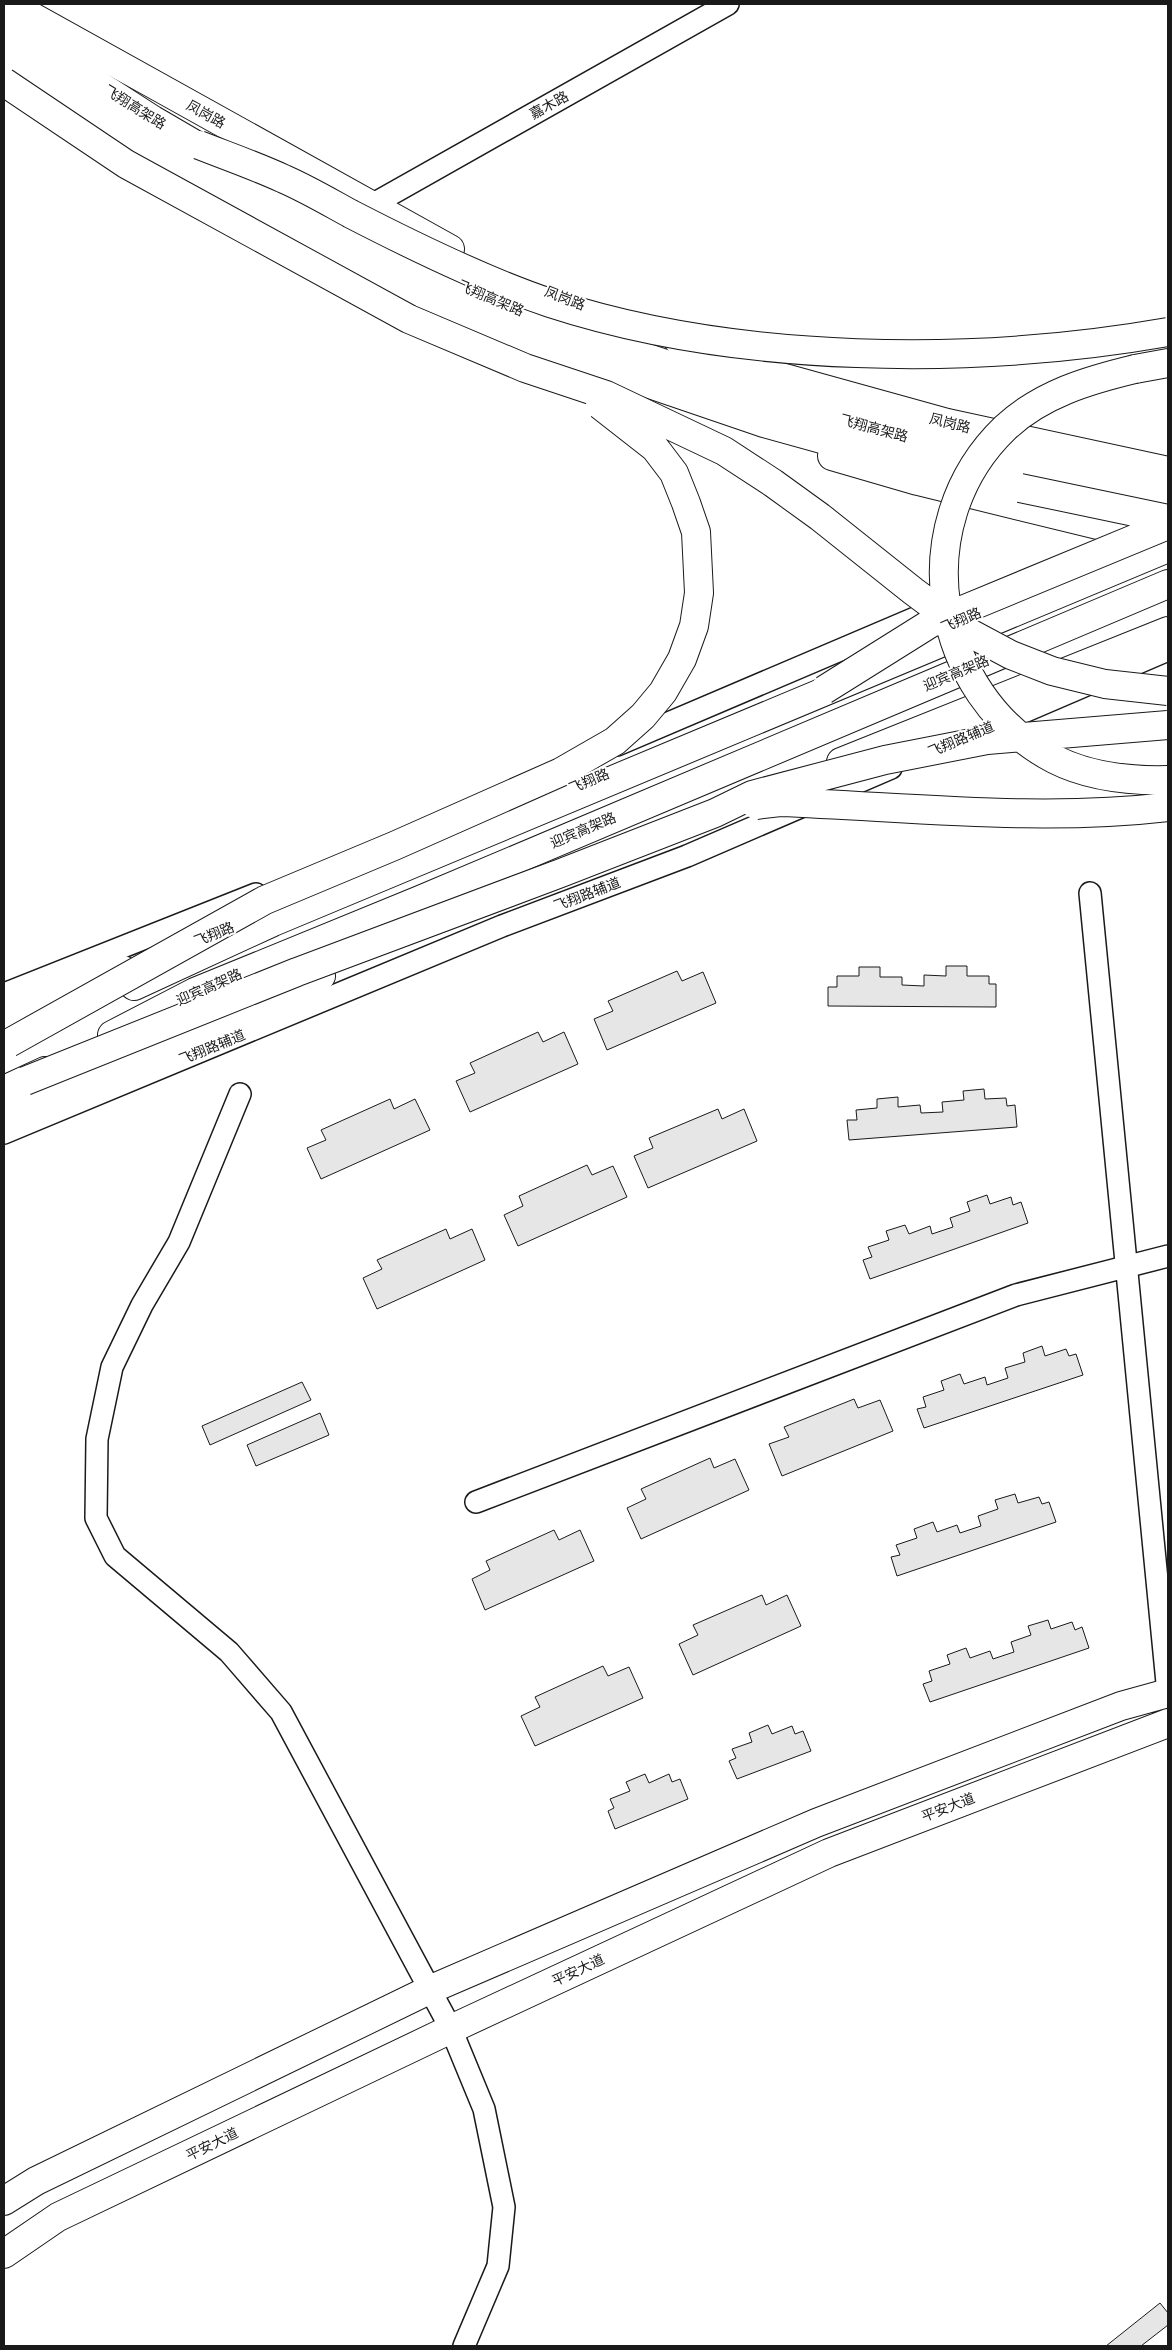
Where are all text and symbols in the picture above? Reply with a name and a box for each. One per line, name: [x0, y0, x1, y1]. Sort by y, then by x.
street label: 飞翔高架路: [99, 81, 169, 135]
street label: 嘉木路: [526, 87, 573, 125]
street label: 凤岗路: [182, 96, 229, 134]
street label: 飞翔高架路: [454, 276, 527, 322]
street label: 凤岗路: [541, 282, 588, 316]
street label: 凤岗路: [927, 409, 973, 439]
street label: 飞翔高架路: [837, 410, 910, 448]
street label: 飞翔路: [938, 604, 985, 638]
street label: 迎宾高架路: [920, 651, 993, 697]
street label: 飞翔路辅道: [925, 717, 998, 763]
street label: 飞翔路: [566, 765, 613, 799]
street label: 迎宾高架路: [547, 808, 620, 854]
street label: 飞翔路辅道: [551, 873, 624, 917]
street label: 飞翔路: [191, 918, 238, 952]
street label: 迎宾高架路: [173, 965, 245, 1011]
street label: 飞翔路辅道: [176, 1026, 249, 1070]
street label: 平安大道: [919, 1789, 978, 1827]
street label: 平安大道: [549, 1950, 608, 1992]
street label: 平安大道: [183, 2124, 242, 2166]

